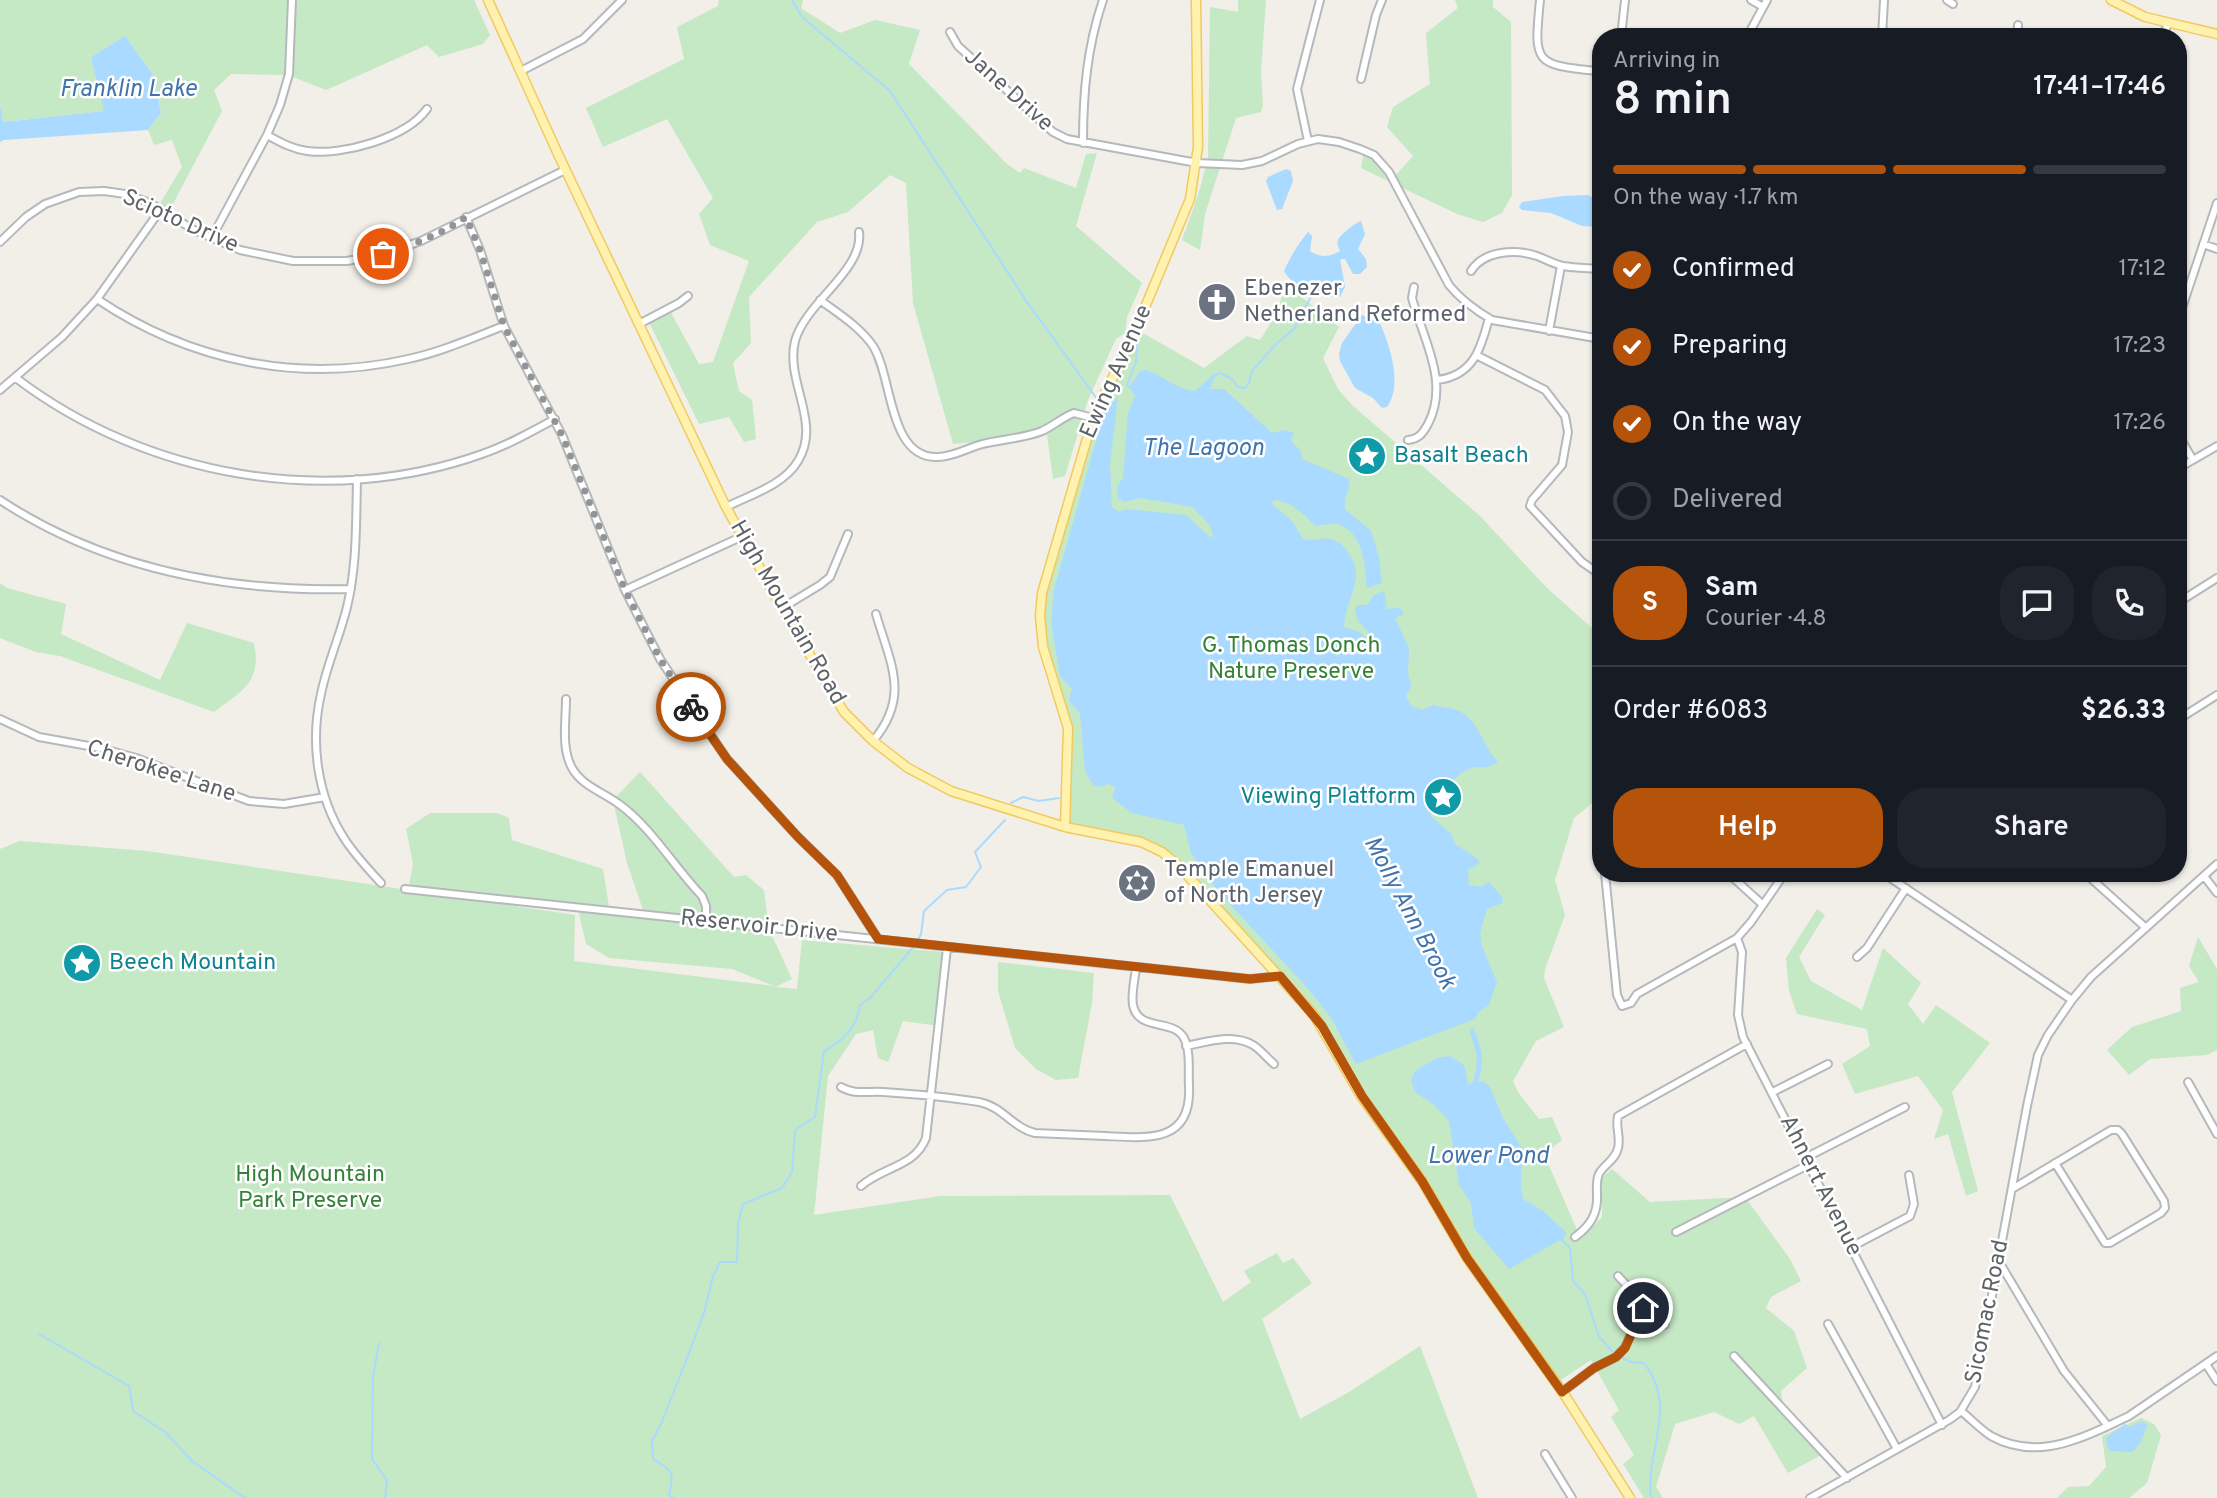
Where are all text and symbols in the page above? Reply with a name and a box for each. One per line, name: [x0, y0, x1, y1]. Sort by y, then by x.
street label: Jane Drive: [957, 43, 1059, 139]
text: Arriving in: [1613, 47, 1720, 76]
text: 17:41–17:46: [2033, 71, 2166, 104]
text: 8 min: [1613, 72, 1732, 131]
water label: Franklin Lake: [59, 75, 197, 105]
street label: Scioto Drive: [117, 183, 243, 261]
text: On the way · 1.7 km: [1613, 184, 1798, 213]
pin: [353, 224, 413, 284]
icon: bag: [364, 235, 402, 273]
icon: check: [1613, 251, 1651, 289]
text: Confirmed: [1672, 253, 1795, 286]
text: 17:12: [2119, 255, 2166, 284]
place label: Ebenezer Netherland Reformed: [1244, 275, 1466, 330]
church icon: Ebenezer Netherland Reformed: [1196, 281, 1238, 323]
street label: Ewing Avenue: [1075, 301, 1159, 443]
icon: check: [1613, 328, 1651, 366]
text: Preparing: [1672, 330, 1787, 363]
text: 17:23: [2113, 332, 2166, 361]
icon: check: [1613, 405, 1651, 443]
text: On the way: [1672, 407, 1802, 440]
text: 17:26: [2113, 409, 2166, 438]
water label: The Lagoon: [1142, 434, 1264, 464]
place icon: Basalt Beach: [1346, 435, 1388, 477]
place label: Basalt Beach: [1394, 442, 1529, 471]
text: Delivered: [1672, 484, 1783, 517]
street label: High Mountain Road: [722, 516, 852, 710]
button: chat: [2000, 566, 2074, 640]
button: phone: [2092, 566, 2166, 640]
text: Sam: [1705, 572, 1758, 605]
text: S: [1642, 587, 1658, 620]
text: Courier · 4.8: [1705, 605, 1826, 634]
park label: G. Thomas Donch Nature Preserve: [1202, 632, 1380, 687]
courier: [656, 672, 726, 742]
icon: bike: [672, 688, 710, 726]
text: Order #6083: [1613, 695, 1768, 728]
text: $26.33: [2081, 695, 2166, 728]
street label: Cherokee Lane: [83, 734, 239, 810]
place icon: Viewing Platform: [1422, 776, 1464, 818]
place label: Viewing Platform: [1240, 783, 1416, 812]
button: Help: [1613, 788, 1883, 868]
button: Share: [1897, 788, 2166, 868]
water label: Molly Ann Brook: [1356, 831, 1462, 995]
place label: Temple Emanuel of North Jersey: [1164, 856, 1334, 911]
synagogue icon: Temple Emanuel of North Jersey: [1116, 862, 1158, 904]
street label: Reservoir Drive: [679, 904, 839, 950]
place icon: Beech Mountain: [61, 942, 103, 984]
place label: Beech Mountain: [109, 949, 276, 978]
street label: Ahnert Avenue: [1772, 1111, 1868, 1261]
water label: Lower Pond: [1427, 1142, 1551, 1172]
park label: High Mountain Park Preserve: [235, 1161, 385, 1216]
street label: Sicomac Road: [1960, 1237, 2016, 1387]
pin: [1613, 1278, 1673, 1338]
icon: home: [1624, 1289, 1662, 1327]

